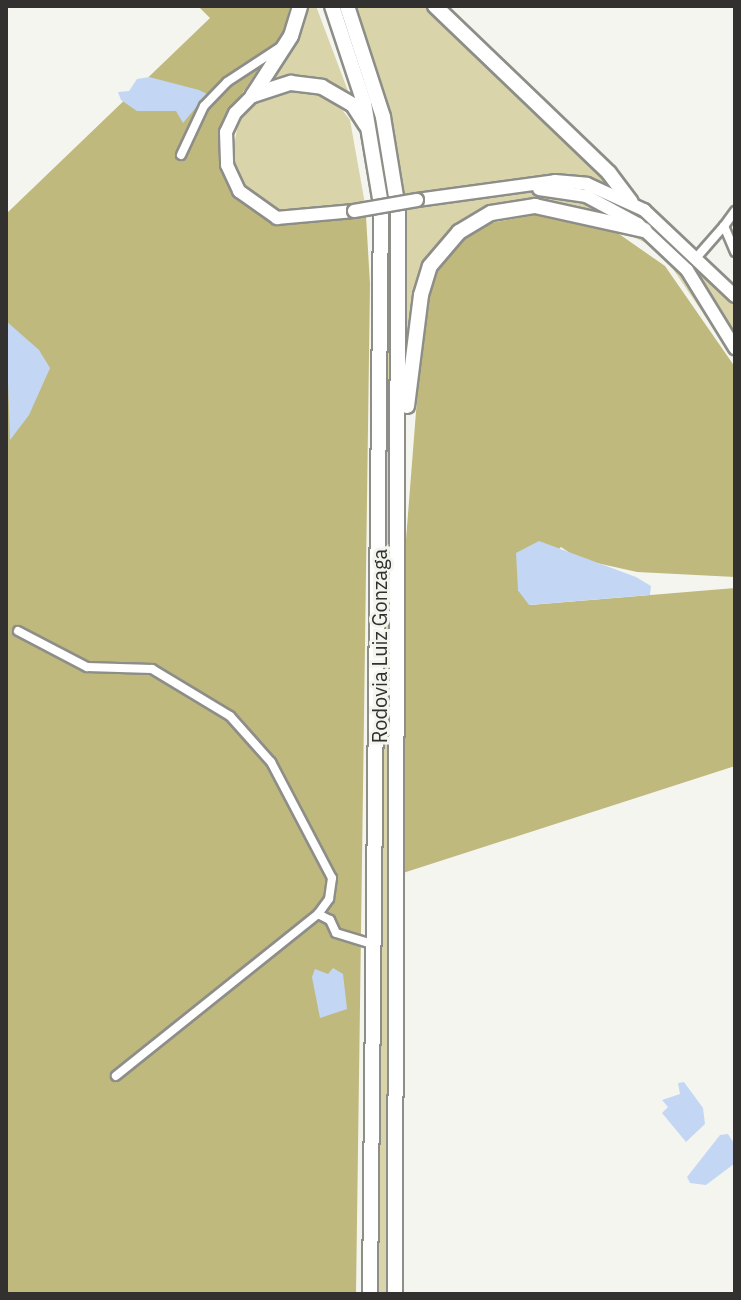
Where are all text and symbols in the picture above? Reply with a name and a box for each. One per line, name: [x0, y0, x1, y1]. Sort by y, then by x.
street label: Rodovia Luiz Gonzaga: [367, 549, 391, 743]

